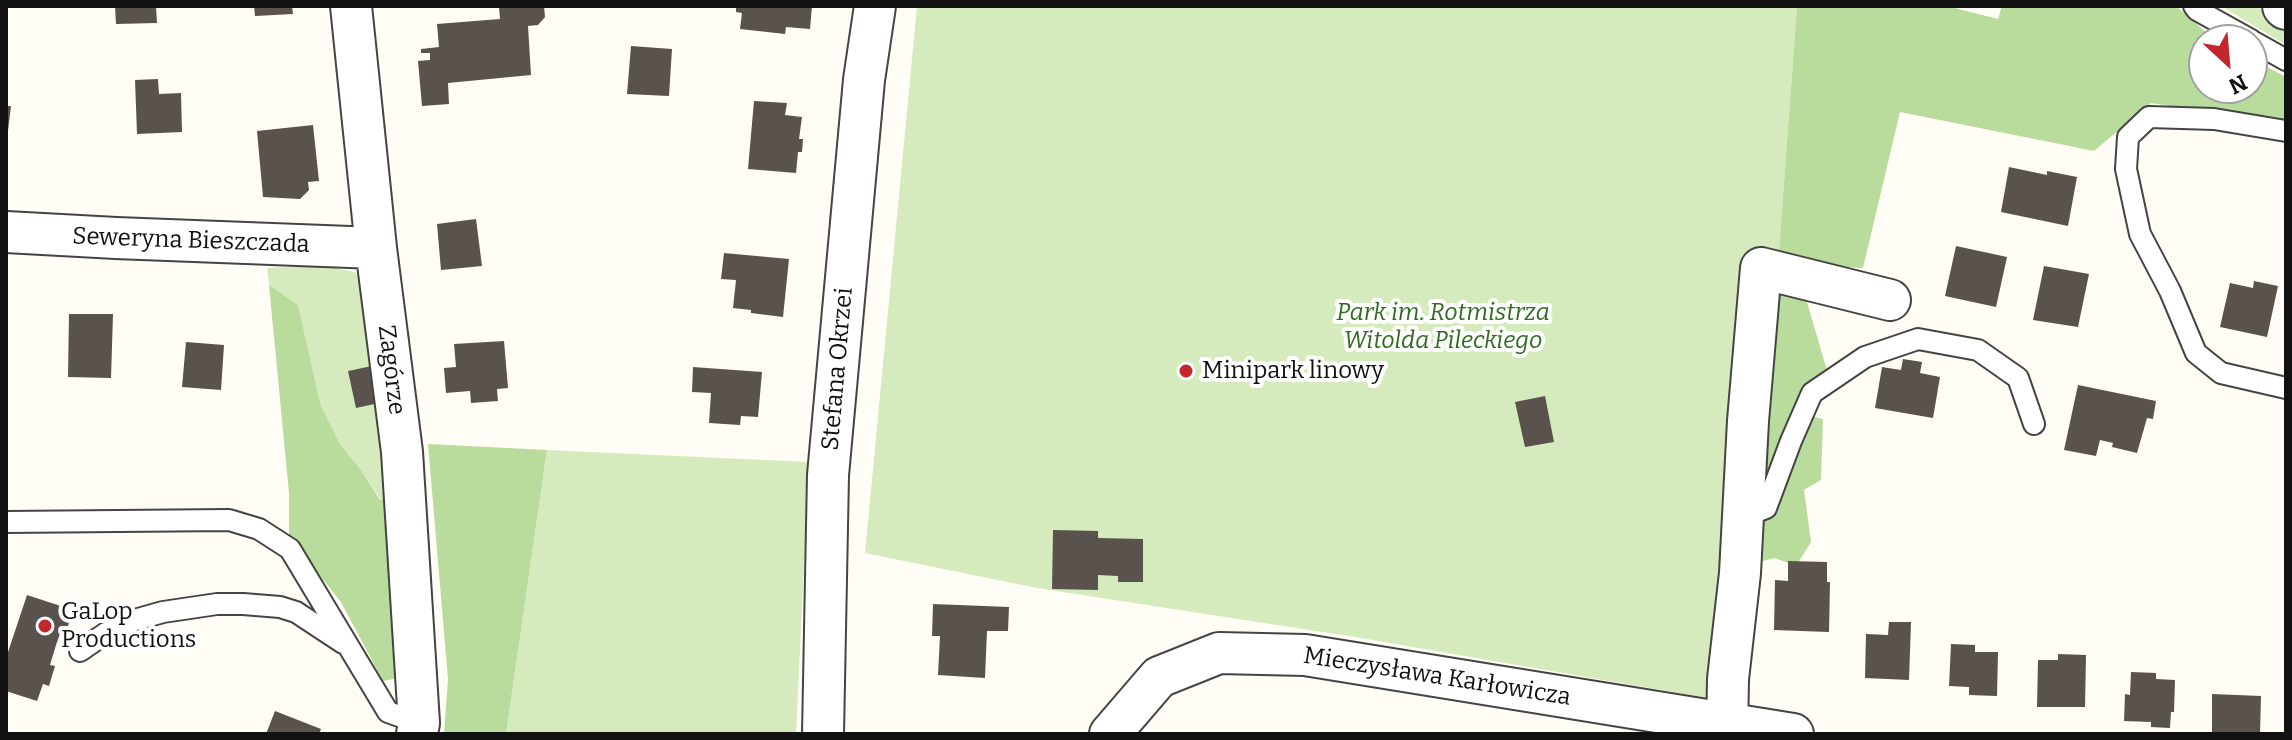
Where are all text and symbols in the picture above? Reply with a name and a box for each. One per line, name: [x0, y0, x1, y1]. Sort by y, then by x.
north arrow: [2188, 24, 2268, 104]
text: N: [2224, 68, 2251, 100]
street label: Seweryna Bieszczada: [72, 222, 310, 260]
street label: Stefana Okrzei: [817, 286, 859, 452]
park label: Park im. Rotmistrza Witolda Pileckiego: [1336, 299, 1550, 355]
street label: Zagórze: [371, 324, 411, 416]
place label: Minipark linowy: [1202, 357, 1384, 385]
marker: Minipark linowy: [1177, 362, 1195, 380]
place label: GaLop Productions: [61, 598, 196, 654]
marker: GaLop Productions: [36, 617, 54, 635]
street label: Mieczysława Karłowicza: [1301, 642, 1573, 712]

